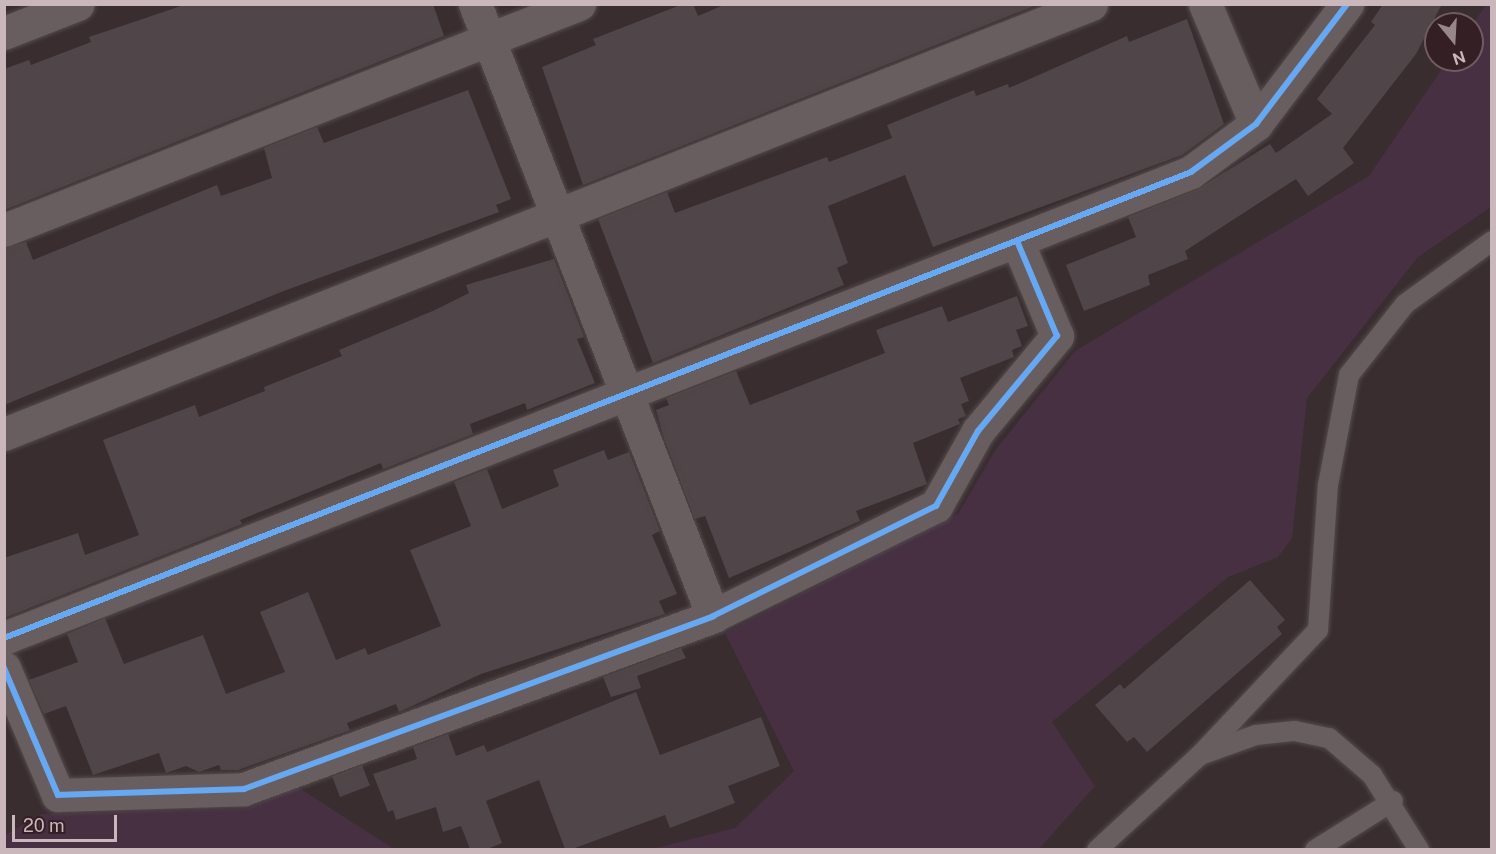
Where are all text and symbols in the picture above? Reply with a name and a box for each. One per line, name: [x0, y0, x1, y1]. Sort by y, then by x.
north arrow: [1424, 12, 1484, 72]
text: N: [1450, 47, 1468, 69]
scale bar: [15, 803, 120, 841]
text: 20 m: [23, 815, 65, 836]

